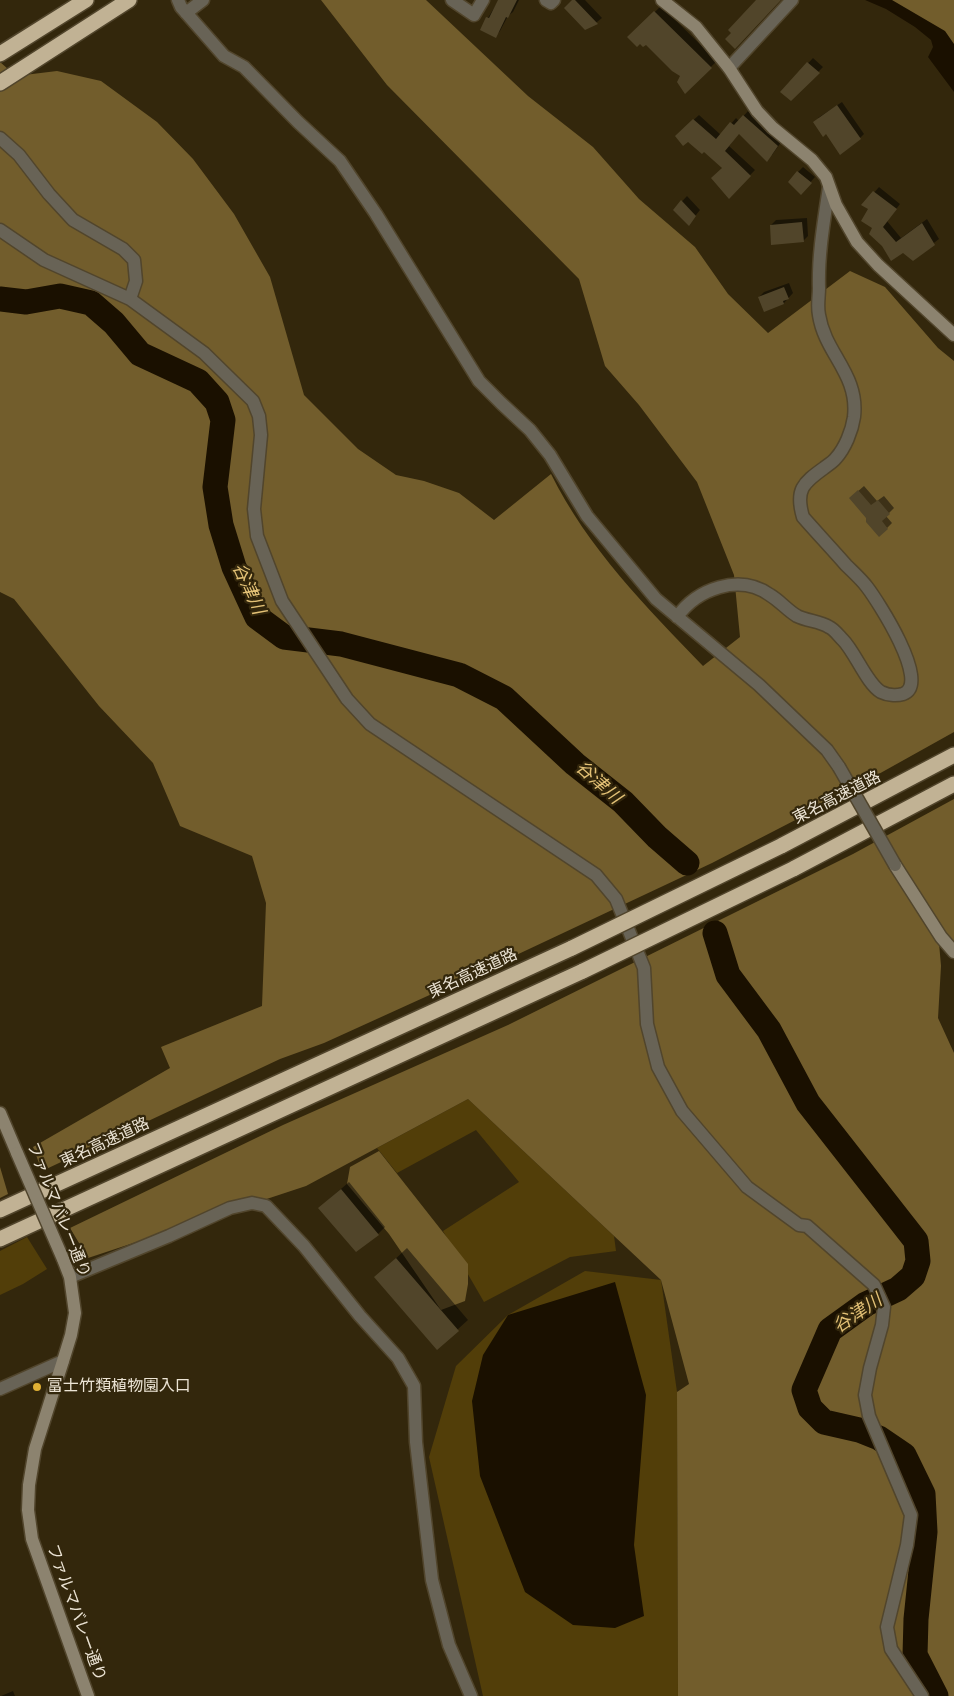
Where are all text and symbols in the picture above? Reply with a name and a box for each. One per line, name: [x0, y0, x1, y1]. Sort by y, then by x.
water label: 谷津川: [227, 560, 269, 618]
water label: 谷津川: [571, 757, 625, 809]
street label: 東名高速道路: [790, 768, 884, 828]
street label: 東名高速道路: [425, 945, 521, 1003]
street label: 東名高速道路: [57, 1114, 153, 1172]
street label: ファルマバレー通り: [22, 1140, 94, 1280]
water label: 谷津川: [830, 1290, 886, 1338]
place label: 富士竹類植物園入口: [47, 1377, 191, 1397]
marker: 富士竹類植物園入口: [31, 1381, 43, 1393]
street label: ファルマバレー通り: [42, 1542, 110, 1684]

